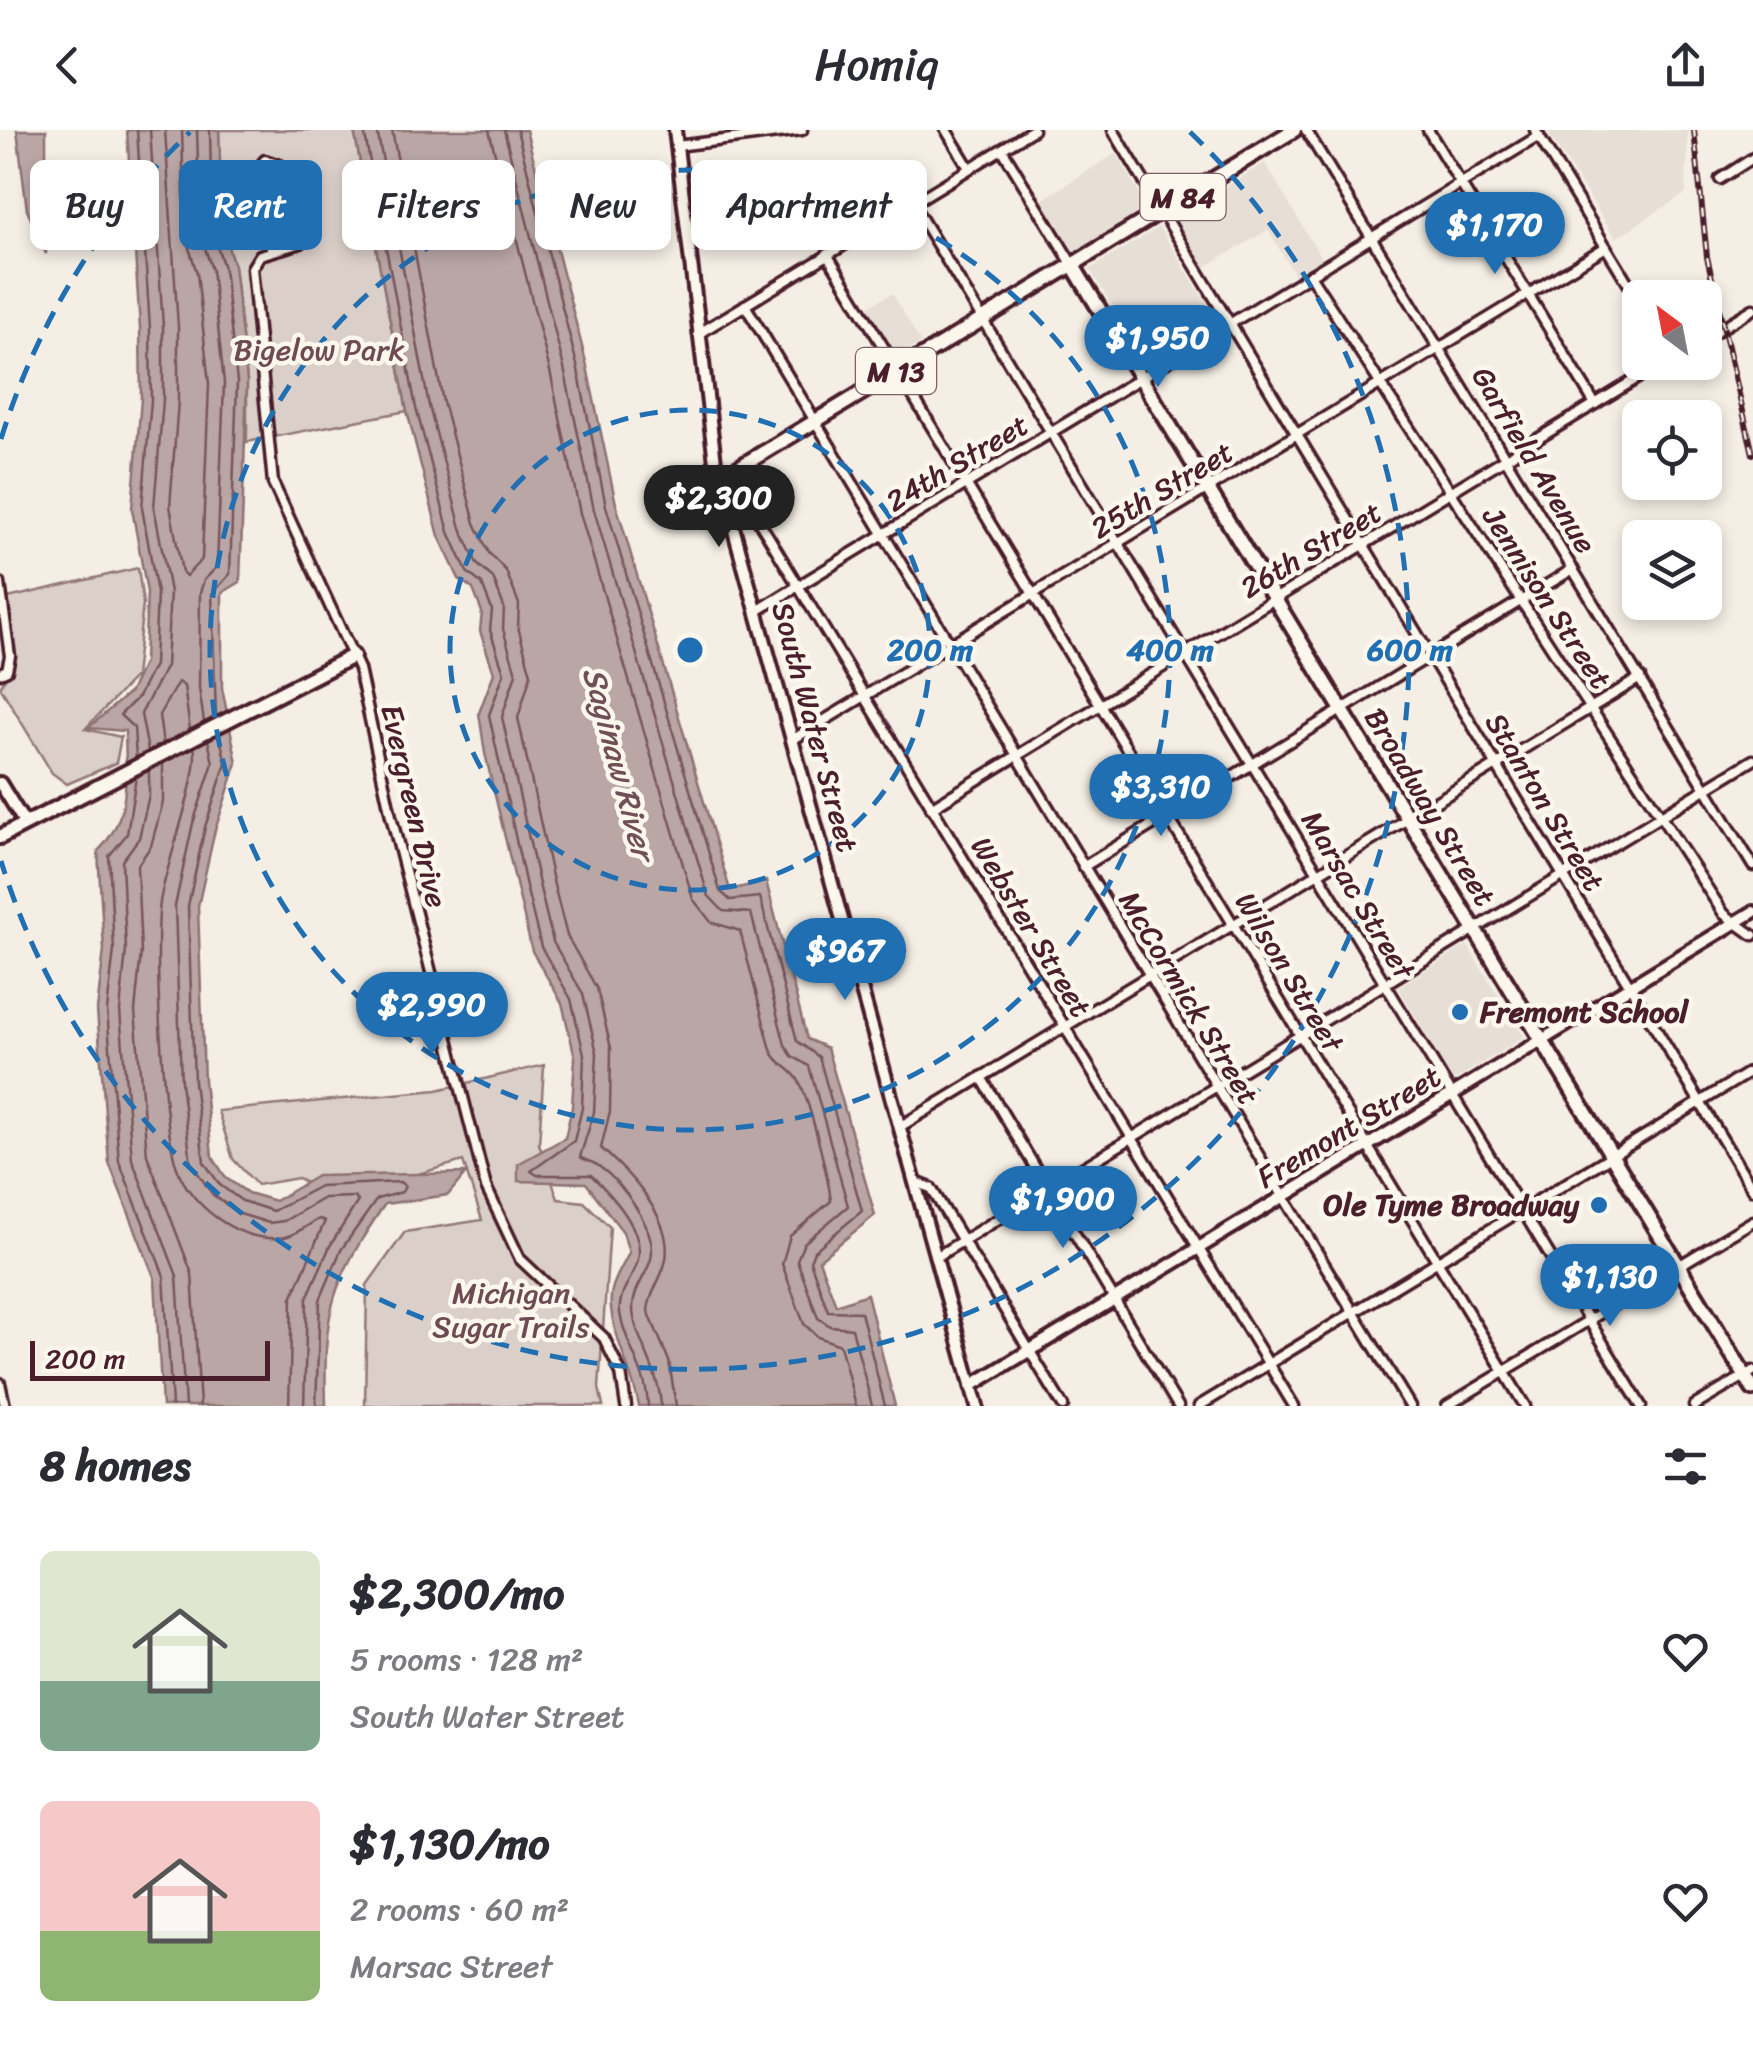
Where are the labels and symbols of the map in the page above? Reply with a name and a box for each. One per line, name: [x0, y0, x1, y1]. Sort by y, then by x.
road number: M 84: [1140, 174, 1226, 220]
pin: $1,170: [1414, 192, 1576, 277]
north arrow: [1622, 280, 1722, 380]
pin: $1,950: [1077, 305, 1239, 390]
park label: Bigelow Park: [233, 323, 405, 377]
road number: M 13: [856, 348, 936, 394]
street label: Garfield Avenue: [1456, 355, 1612, 565]
street label: 24th Street: [875, 399, 1039, 527]
street label: 25th Street: [1080, 426, 1244, 554]
pin: $2,300: [638, 465, 800, 550]
street label: 26th Street: [1229, 486, 1393, 614]
street label: Jennison Street: [1467, 495, 1627, 701]
street label: South Water Street: [756, 596, 874, 858]
text: 200 m: [887, 623, 973, 677]
text: 400 m: [1126, 623, 1214, 677]
text: 600 m: [1367, 623, 1453, 677]
centre of rings: [672, 632, 708, 668]
water label: Saginaw River: [565, 660, 673, 872]
street label: Broadway Street: [1349, 697, 1511, 917]
street label: Evergreen Drive: [364, 699, 464, 913]
street label: Stanton Street: [1470, 702, 1620, 902]
pin: $3,310: [1080, 754, 1242, 839]
street label: Marsac Street: [1286, 800, 1431, 992]
street label: Webster Street: [955, 826, 1107, 1028]
street label: McCormick Street: [1103, 880, 1275, 1116]
street label: Wilson Street: [1220, 881, 1359, 1064]
pin: $967: [786, 918, 904, 1003]
pin: $2,990: [351, 972, 513, 1057]
place label: Fremont School: [1479, 985, 1690, 1039]
marker: Fremont School: [1449, 1001, 1471, 1023]
street label: Fremont Street: [1246, 1050, 1452, 1204]
pin: $1,900: [982, 1166, 1144, 1251]
place label: Ole Tyme Broadway: [1323, 1178, 1580, 1232]
marker: Ole Tyme Broadway: [1588, 1194, 1610, 1216]
pin: $1,130: [1529, 1244, 1691, 1329]
park label: Michigan Sugar Trails: [432, 1266, 590, 1354]
scale bar: [30, 1336, 270, 1380]

